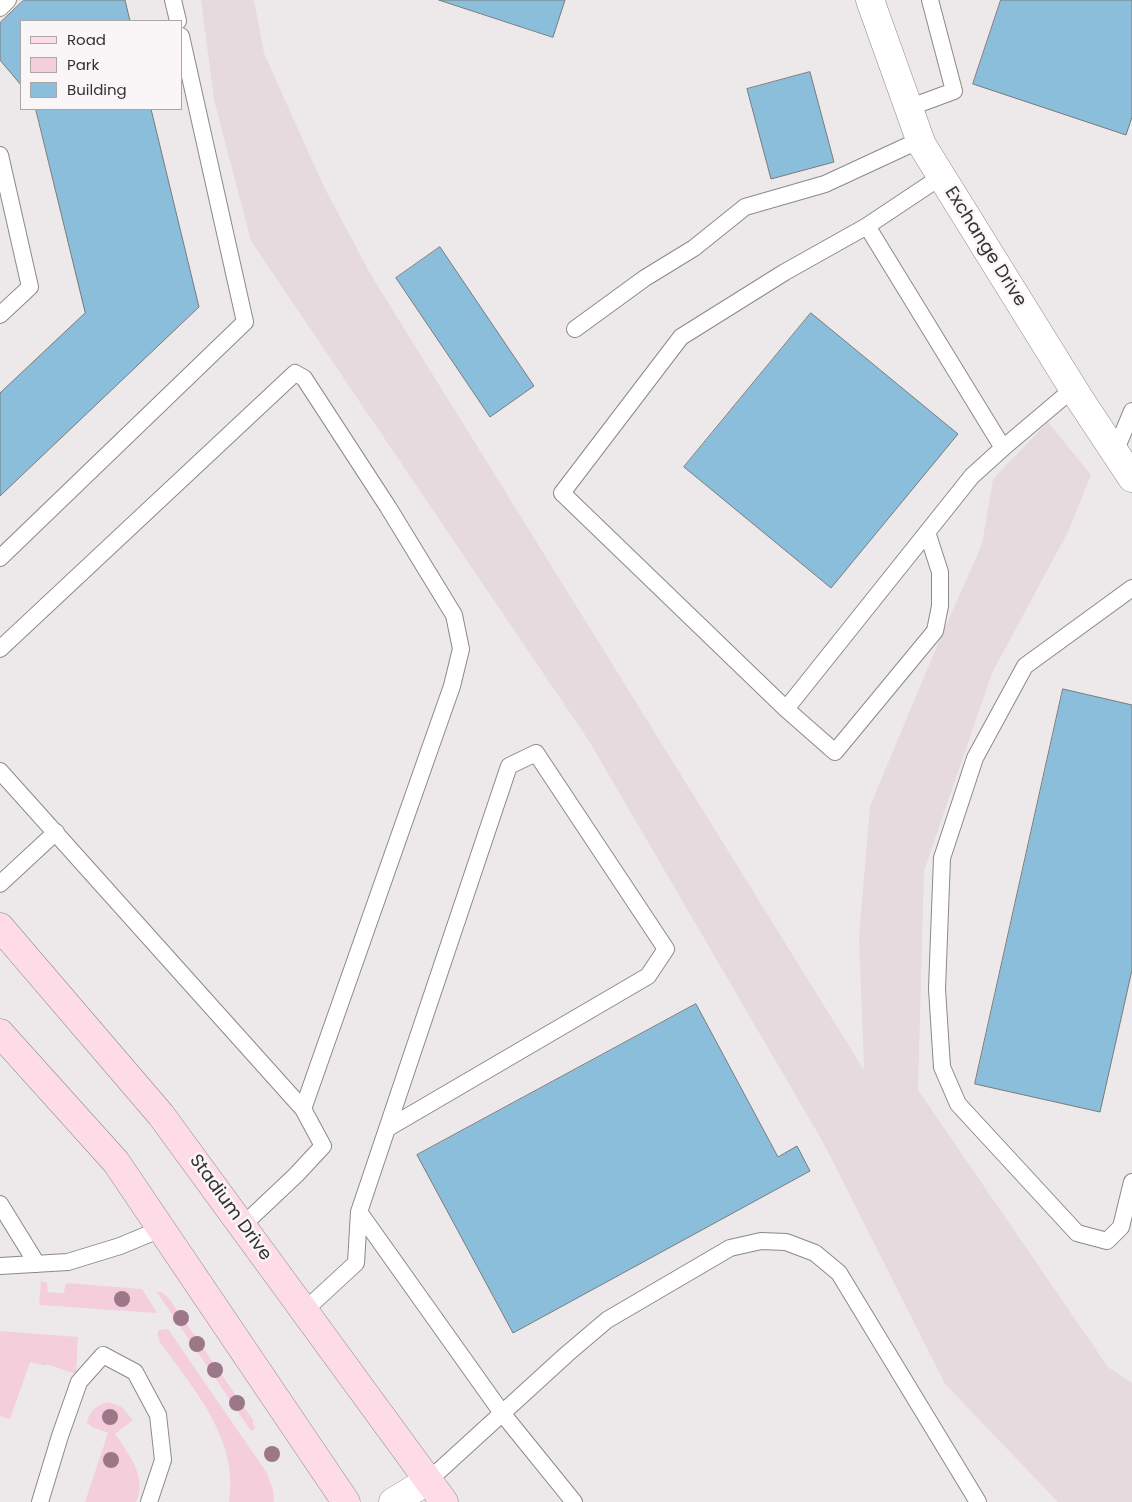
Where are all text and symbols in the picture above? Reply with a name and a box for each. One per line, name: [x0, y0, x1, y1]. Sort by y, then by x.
legend: [20, 20, 182, 110]
text: Road: [67, 29, 106, 50]
text: Park: [67, 54, 99, 75]
text: Building: [67, 79, 127, 100]
street label: Exchange Drive: [939, 183, 1031, 311]
street label: Stadium Drive: [184, 1151, 276, 1265]

